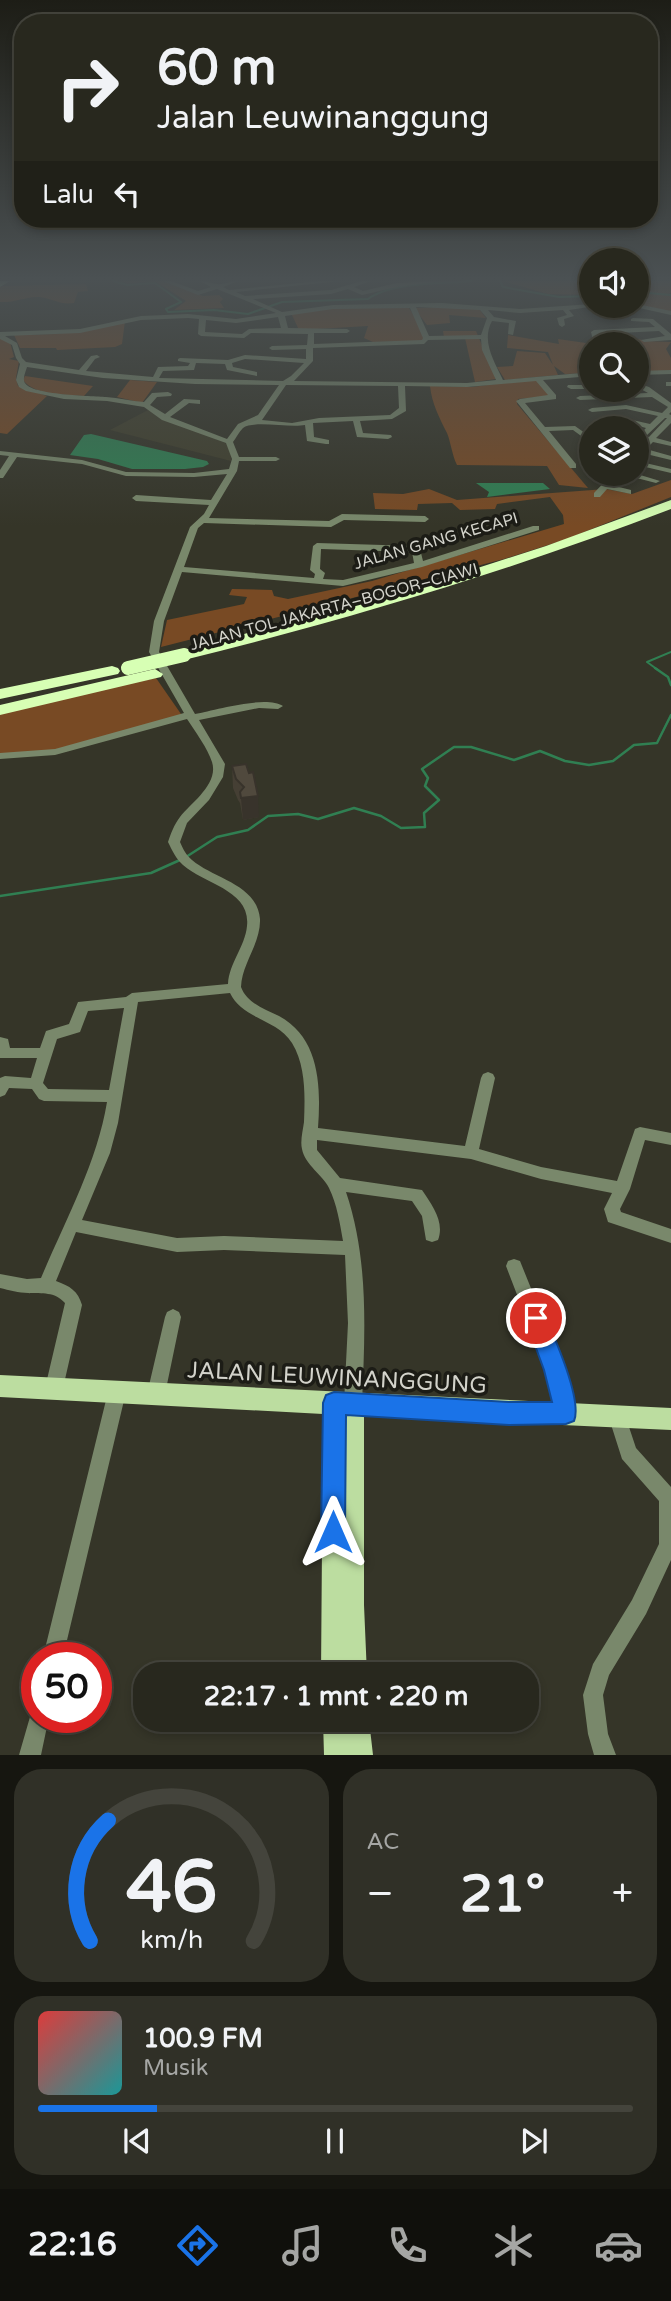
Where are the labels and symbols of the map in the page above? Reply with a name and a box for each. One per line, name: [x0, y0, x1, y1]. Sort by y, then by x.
street label: JALAN GANG KECAPI: [352, 508, 520, 574]
street label: JALAN TOL JAKARTA–BOGOR–CIAWI: [188, 559, 480, 655]
pin: [506, 1288, 566, 1348]
street label: JALAN LEUWINANGGUNG: [187, 1356, 487, 1400]
position arrow: [296, 1495, 370, 1569]
speed limit sign: 50: [21, 1642, 112, 1733]

